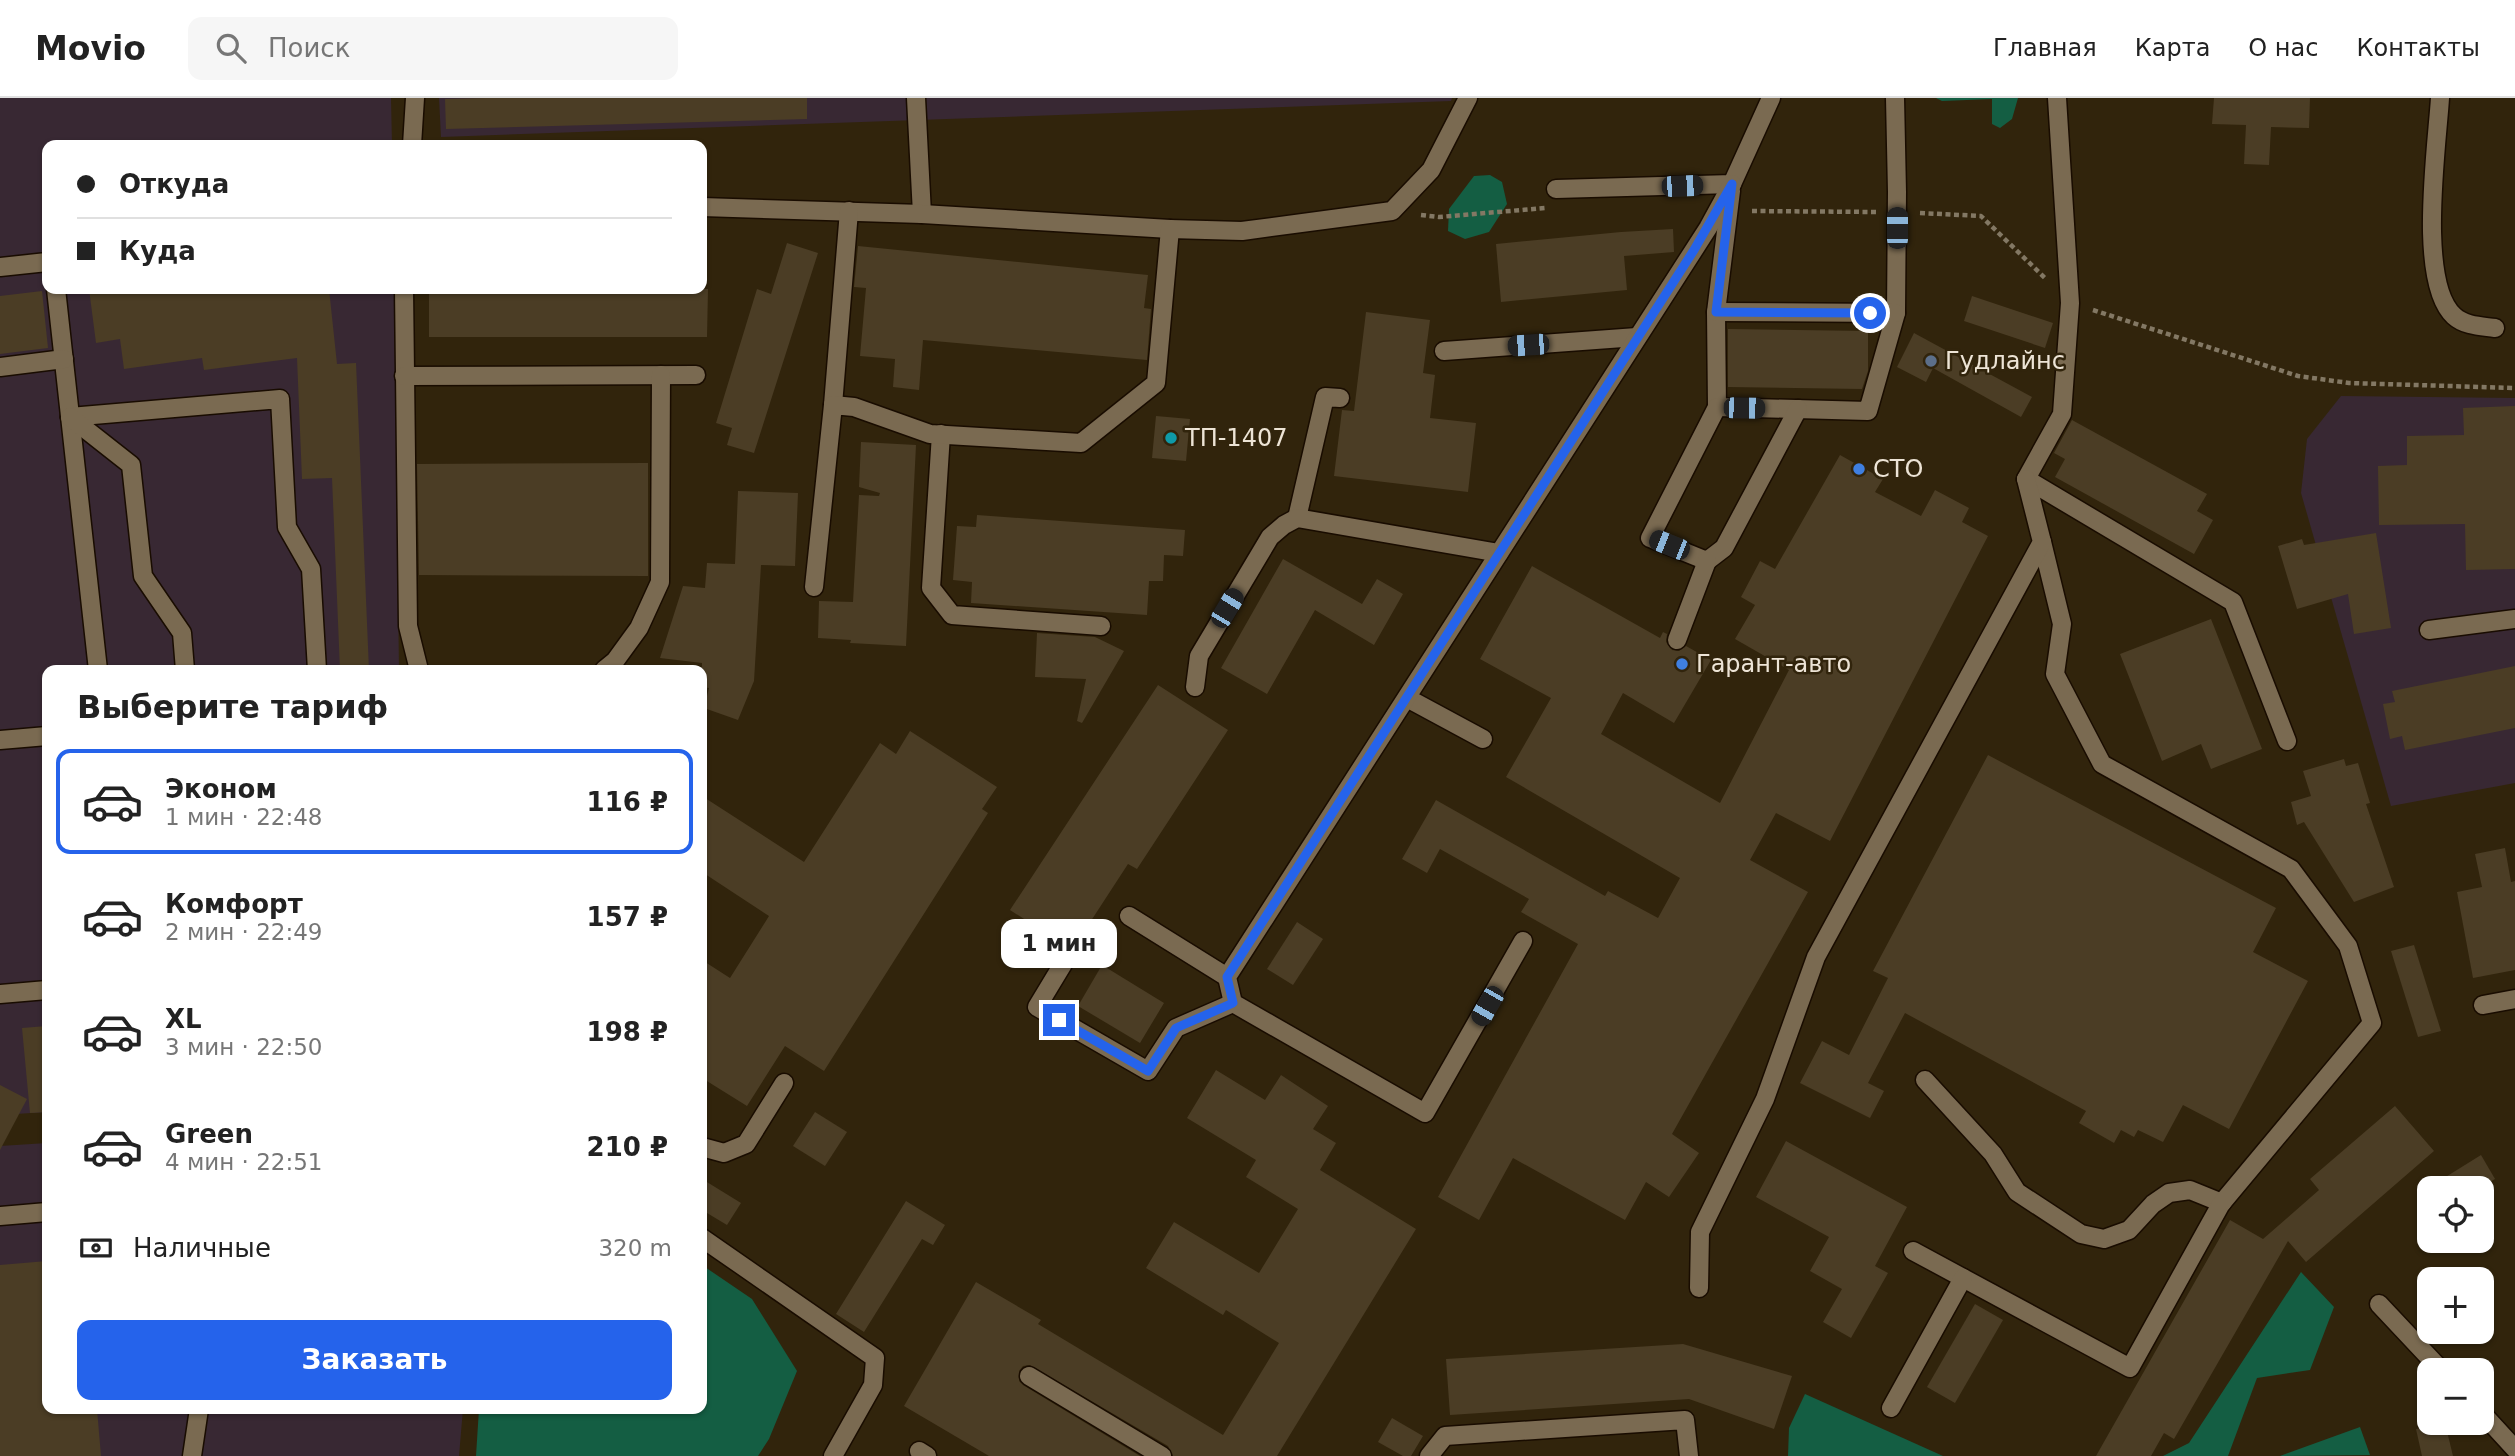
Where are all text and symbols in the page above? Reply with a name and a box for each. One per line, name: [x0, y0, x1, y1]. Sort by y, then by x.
search box: [188, 17, 678, 80]
text: Movio: [35, 29, 146, 68]
icon: search: [212, 29, 250, 67]
text: Поиск: [268, 33, 350, 63]
text: Главная: [1993, 34, 2097, 62]
text: Карта: [2135, 34, 2210, 62]
text: О нас: [2248, 34, 2318, 62]
text: Контакты: [2356, 34, 2480, 62]
text: Откуда: [119, 169, 229, 199]
car: [1661, 175, 1704, 197]
car: [1887, 207, 1908, 249]
text: Куда: [119, 236, 196, 266]
route start: [1854, 297, 1886, 329]
car: [1507, 333, 1550, 357]
place label: Гудлайнс: [1945, 347, 2065, 375]
marker: Гудлайнс: [1923, 353, 1939, 369]
car: [1723, 397, 1766, 419]
place label: ТП-1407: [1184, 424, 1287, 452]
marker: ТП-1407: [1163, 430, 1179, 446]
place label: СТО: [1873, 455, 1923, 483]
marker: СТО: [1851, 461, 1867, 477]
car: [1646, 527, 1693, 563]
car: [1208, 585, 1247, 631]
place label: Гарант-авто: [1696, 650, 1851, 678]
marker: Гарант-авто: [1674, 656, 1690, 672]
text: Выберите тариф: [77, 688, 388, 726]
icon: car: [81, 770, 144, 833]
text: Эконом: [165, 774, 277, 804]
text: 116 ₽: [587, 787, 668, 817]
text: 1 мин · 22:48: [165, 804, 323, 830]
icon: car: [81, 885, 144, 948]
text: Комфорт: [165, 889, 303, 919]
text: 157 ₽: [587, 902, 668, 932]
callout: 1 мин: [1001, 918, 1117, 968]
text: 2 мин · 22:49: [165, 919, 323, 945]
text: 1 мин: [1022, 930, 1096, 956]
car: [1468, 983, 1507, 1029]
icon: car: [81, 1000, 144, 1063]
text: XL: [165, 1004, 202, 1034]
route end: [1043, 1004, 1075, 1036]
text: 198 ₽: [587, 1017, 668, 1047]
text: 3 мин · 22:50: [165, 1034, 323, 1060]
icon: car: [81, 1115, 144, 1178]
text: Green: [165, 1119, 253, 1149]
text: 210 ₽: [587, 1132, 668, 1162]
text: 4 мин · 22:51: [165, 1149, 323, 1175]
map controls: [2417, 1176, 2494, 1435]
button: locate: [2417, 1176, 2494, 1253]
icon: cash: [77, 1229, 115, 1267]
text: Наличные: [133, 1233, 271, 1263]
text: 320 m: [598, 1235, 672, 1261]
button: +: [2417, 1267, 2494, 1344]
button: Заказать: [77, 1320, 672, 1400]
button: −: [2417, 1358, 2494, 1435]

